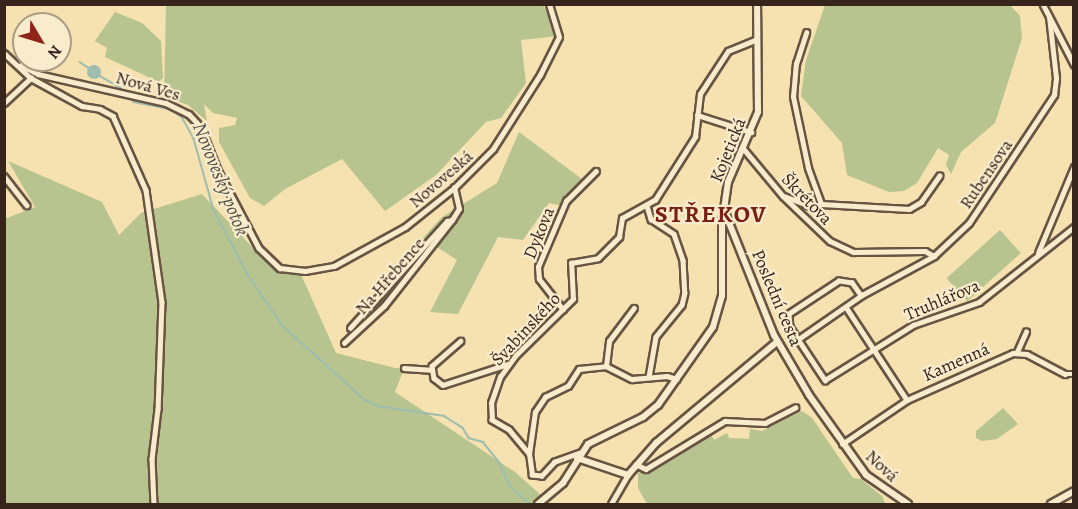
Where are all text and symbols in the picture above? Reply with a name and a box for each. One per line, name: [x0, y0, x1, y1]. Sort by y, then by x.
north arrow: [12, 12, 72, 72]
text: N: [42, 40, 67, 63]
street label: Nová Ves: [113, 67, 183, 105]
street label: Kojetická: [705, 114, 751, 186]
water label: Novoveský potok: [187, 119, 255, 239]
street label: Rubensova: [955, 135, 1017, 213]
street label: Novoveská: [405, 145, 477, 213]
street label: Škrétova: [777, 169, 837, 229]
district label: STŘEKOV: [655, 201, 767, 229]
street label: Dykova: [519, 204, 559, 262]
street label: Na Hřebence: [351, 233, 429, 319]
street label: Poslední cesta: [747, 246, 807, 350]
street label: Truhlářova: [901, 274, 983, 326]
street label: Švabinského: [487, 288, 565, 370]
street label: Kamenná: [919, 338, 993, 386]
street label: Nová: [861, 445, 903, 487]

